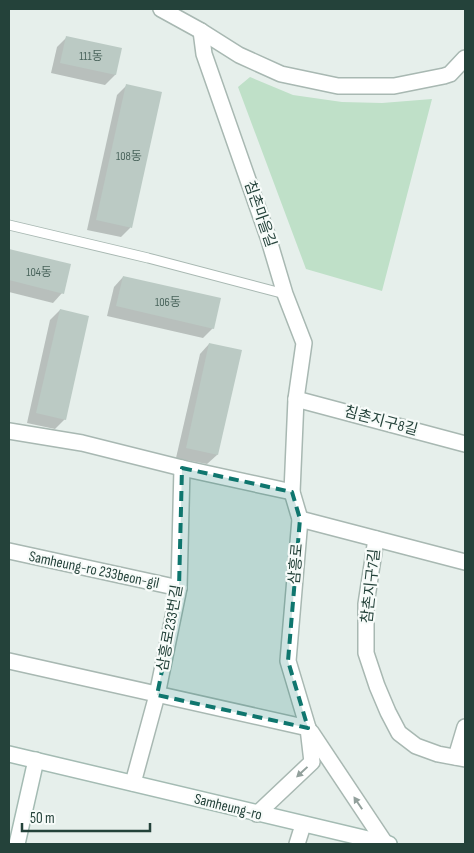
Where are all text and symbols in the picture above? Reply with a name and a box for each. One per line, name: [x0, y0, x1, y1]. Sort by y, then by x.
house number: 111동: [79, 49, 103, 64]
house number: 108동: [116, 149, 142, 164]
street label: 침촌마을길: [240, 178, 280, 250]
house number: 104동: [26, 265, 52, 280]
house number: 106동: [155, 295, 181, 310]
street label: 침촌지구8길: [342, 402, 420, 440]
street label: 삼흥로: [285, 543, 307, 585]
street label: Samheung-ro 233beon-gil: [27, 547, 161, 593]
street label: 참촌지구7길: [358, 548, 384, 624]
street label: 삼흥로233번길: [153, 583, 187, 673]
one-way arrow: [296, 766, 308, 778]
street label: Samheung-ro: [192, 789, 264, 825]
one-way arrow: [353, 796, 362, 809]
scale bar: [22, 800, 150, 832]
text: 50 m: [30, 809, 55, 828]

